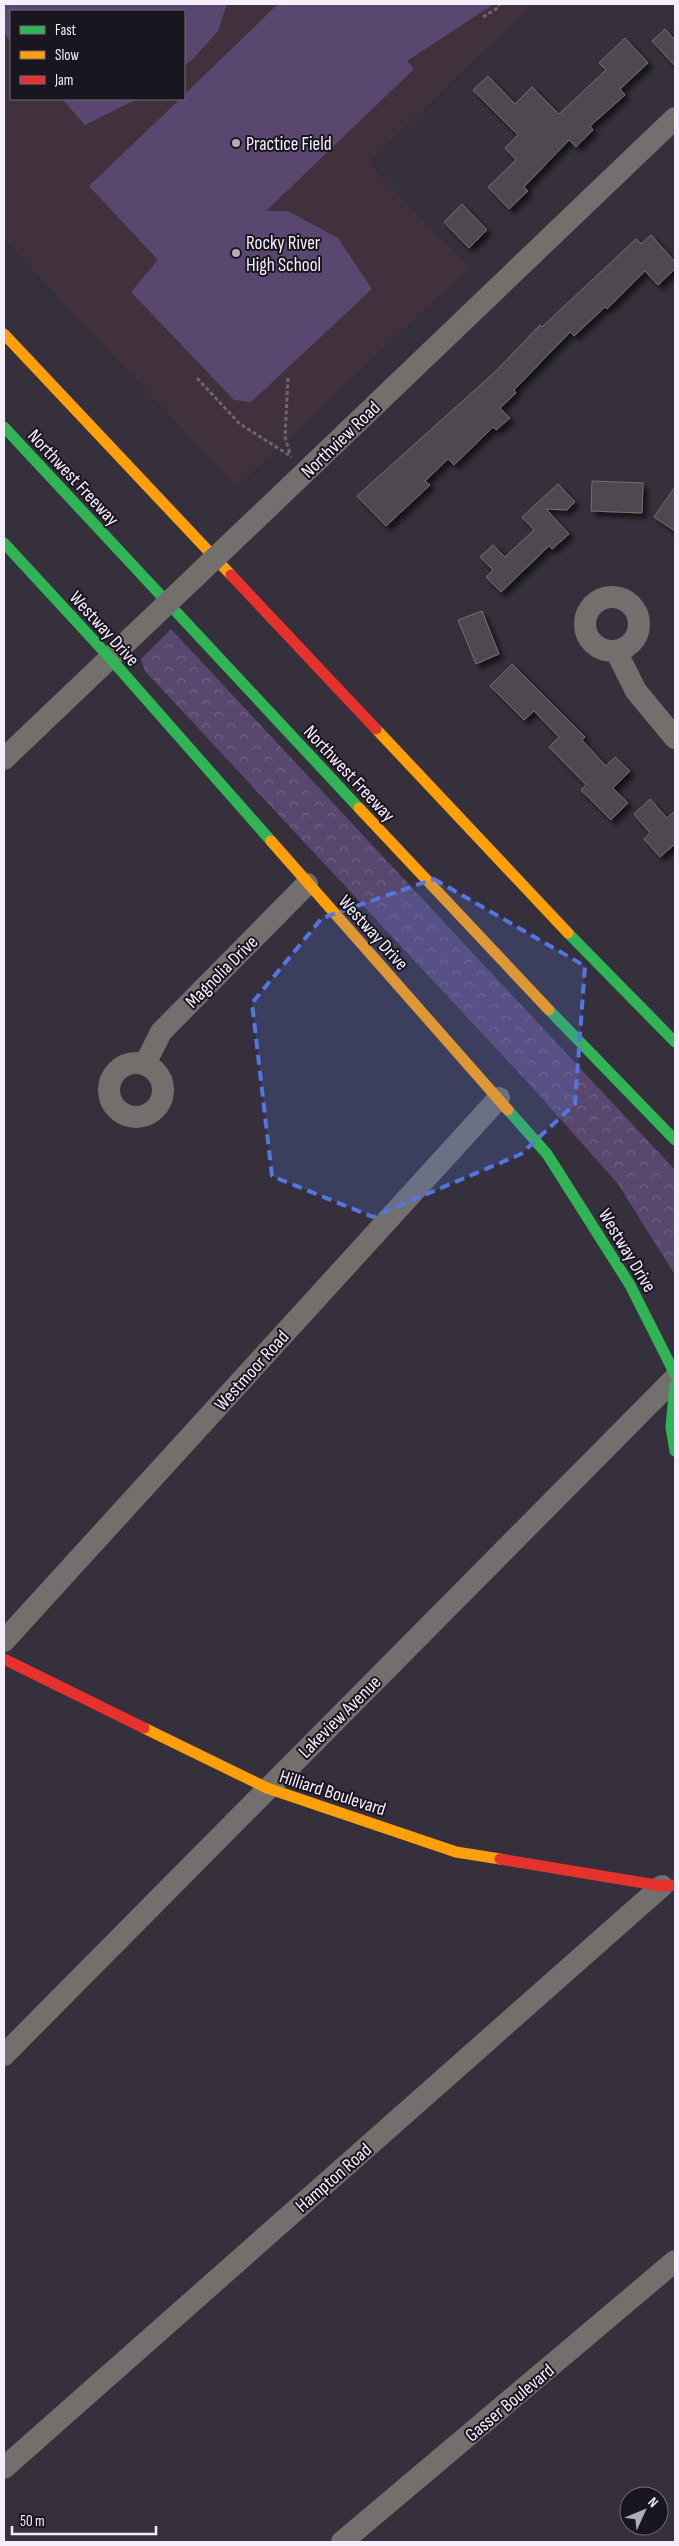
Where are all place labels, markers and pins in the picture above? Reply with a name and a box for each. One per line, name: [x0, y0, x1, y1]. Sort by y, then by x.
place label: Practice Field: [246, 133, 332, 156]
marker: Practice Field: [230, 137, 242, 149]
place label: Rocky River High School: [246, 232, 321, 277]
marker: Rocky River High School: [230, 247, 242, 259]

